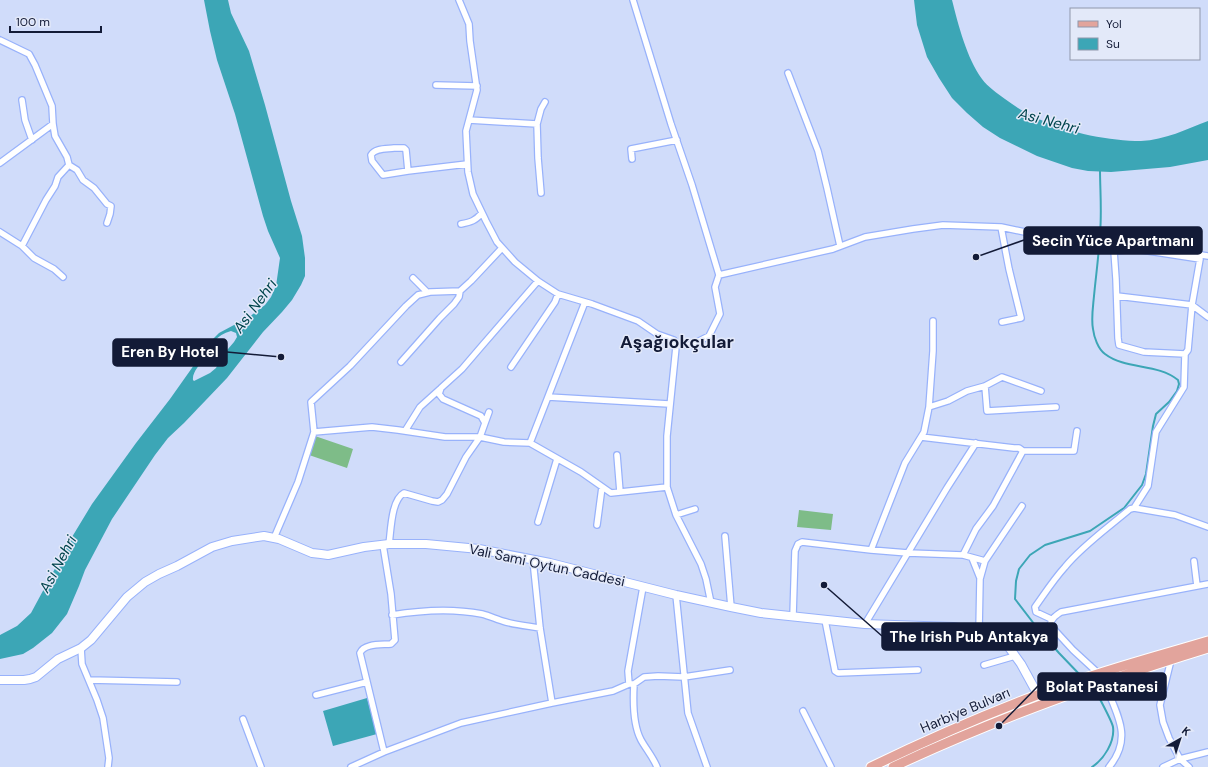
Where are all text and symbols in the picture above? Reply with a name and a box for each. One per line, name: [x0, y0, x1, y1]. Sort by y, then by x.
scale bar: [10, 8, 101, 34]
legend: [1070, 8, 1200, 60]
text: 100 m: [16, 14, 50, 30]
text: Yol: [1106, 16, 1122, 32]
text: Su: [1106, 36, 1120, 52]
water label: Asi Nehri: [1015, 103, 1082, 139]
callout: Secin Yüce Apartmanı: [1024, 227, 1202, 254]
text: Secin Yüce Apartmanı: [1032, 231, 1194, 251]
water label: Asi Nehri: [228, 275, 282, 338]
district label: Aşağıokçular: [620, 330, 734, 354]
callout: Eren By Hotel: [113, 339, 227, 366]
text: Eren By Hotel: [121, 342, 219, 362]
water label: Asi Nehri: [34, 532, 82, 597]
street label: Vali Sami Oytun Caddesi: [467, 540, 627, 590]
callout: The Irish Pub Antakya: [882, 623, 1057, 650]
text: The Irish Pub Antakya: [890, 627, 1048, 647]
callout: Bolat Pastanesi: [1038, 673, 1166, 700]
text: Bolat Pastanesi: [1046, 677, 1158, 697]
street label: Harbiye Bulvarı: [917, 683, 1013, 737]
north arrow: [1160, 719, 1200, 759]
text: K: [1179, 724, 1193, 739]

